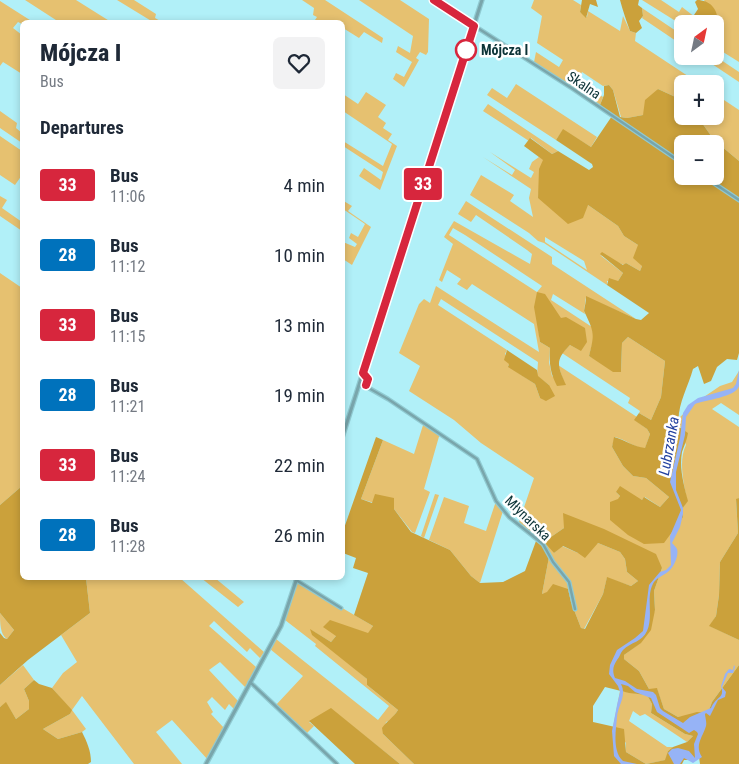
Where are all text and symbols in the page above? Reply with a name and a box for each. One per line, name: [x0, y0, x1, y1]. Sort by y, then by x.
north arrow: [674, 15, 724, 65]
map controls: [674, 15, 724, 185]
button: heart: [273, 37, 325, 89]
text: Mójcza I: [40, 39, 121, 67]
marker: Mójcza I: [455, 39, 477, 61]
place label: Mójcza I: [481, 42, 528, 58]
street label: Skalna: [564, 68, 604, 102]
text: Bus: [40, 72, 64, 91]
button: +: [674, 75, 724, 125]
text: Departures: [40, 116, 124, 139]
button: −: [674, 135, 724, 185]
text: Bus: [110, 164, 139, 187]
line badge: 33: [400, 168, 446, 200]
text: 33: [414, 173, 432, 194]
text: 33: [58, 174, 77, 195]
text: 4 min: [283, 174, 325, 197]
text: 11:06: [110, 187, 145, 206]
text: Bus: [110, 234, 139, 257]
text: 28: [58, 244, 77, 265]
text: 10 min: [274, 244, 325, 267]
text: 11:12: [110, 257, 145, 276]
text: Bus: [110, 304, 139, 327]
text: 33: [58, 314, 77, 335]
text: 13 min: [274, 314, 325, 337]
text: 11:15: [110, 327, 145, 346]
text: Bus: [110, 374, 139, 397]
text: 28: [58, 384, 77, 405]
text: 19 min: [274, 384, 325, 407]
text: 11:21: [110, 397, 145, 416]
water label: Lubrzanka: [655, 415, 683, 477]
text: Bus: [110, 444, 139, 467]
text: 33: [58, 454, 77, 475]
text: 22 min: [274, 454, 325, 477]
text: 11:24: [110, 467, 145, 486]
street label: Młynarska: [502, 492, 554, 544]
text: Bus: [110, 514, 139, 537]
text: 28: [58, 524, 77, 545]
text: 26 min: [274, 524, 325, 547]
text: 11:28: [110, 537, 145, 556]

